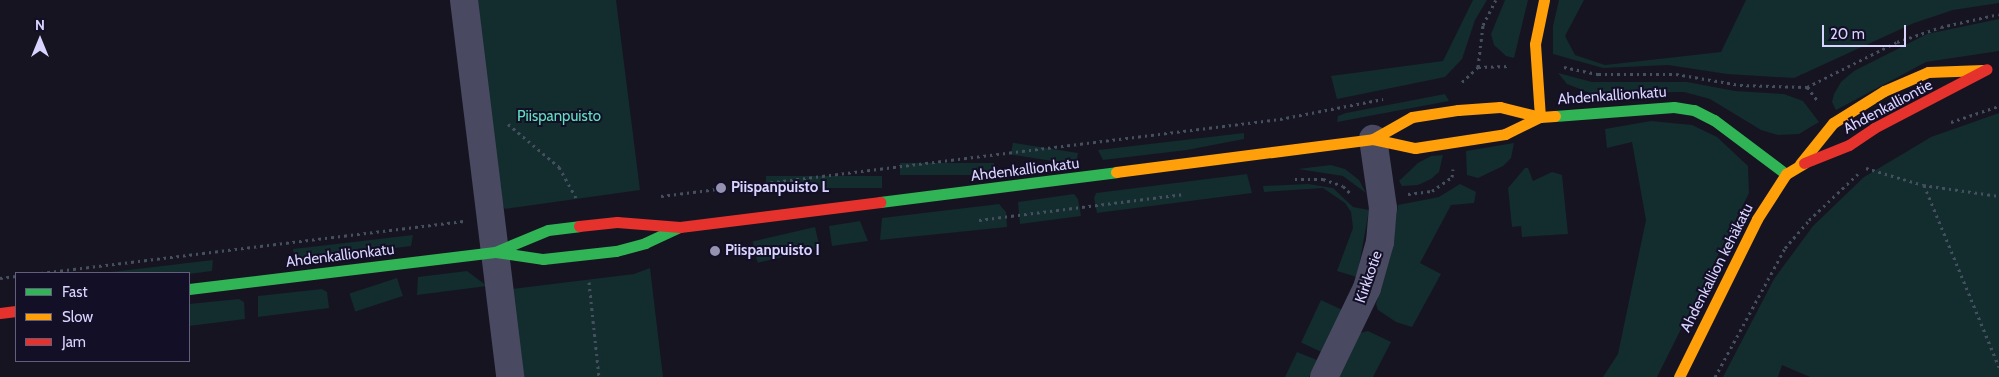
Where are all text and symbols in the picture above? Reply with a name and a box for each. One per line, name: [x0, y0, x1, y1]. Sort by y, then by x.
north arrow: [15, 15, 65, 65]
scale bar: [1824, 15, 1908, 47]
text: N: [35, 16, 45, 34]
text: 20 m: [1830, 25, 1865, 43]
street label: Ahdenkalliontie: [1840, 76, 1936, 138]
street label: Ahdenkallionkatu: [1557, 83, 1667, 109]
park label: Piispanpuisto: [517, 108, 601, 126]
street label: Ahdenkallionkatu: [970, 154, 1080, 186]
place label: Piispanpuisto L: [731, 179, 829, 197]
marker: Piispanpuisto L: [715, 182, 727, 194]
street label: Ahdenkallion kehäkatu: [1677, 201, 1757, 335]
street label: Ahdenkallionkatu: [285, 240, 395, 272]
place label: Piispanpuisto I: [725, 242, 820, 260]
marker: Piispanpuisto I: [709, 245, 721, 257]
street label: Kirkkotie: [1352, 249, 1386, 305]
legend: [15, 272, 190, 362]
text: Fast: [62, 283, 87, 301]
text: Slow: [62, 308, 93, 326]
text: Jam: [62, 333, 86, 351]

